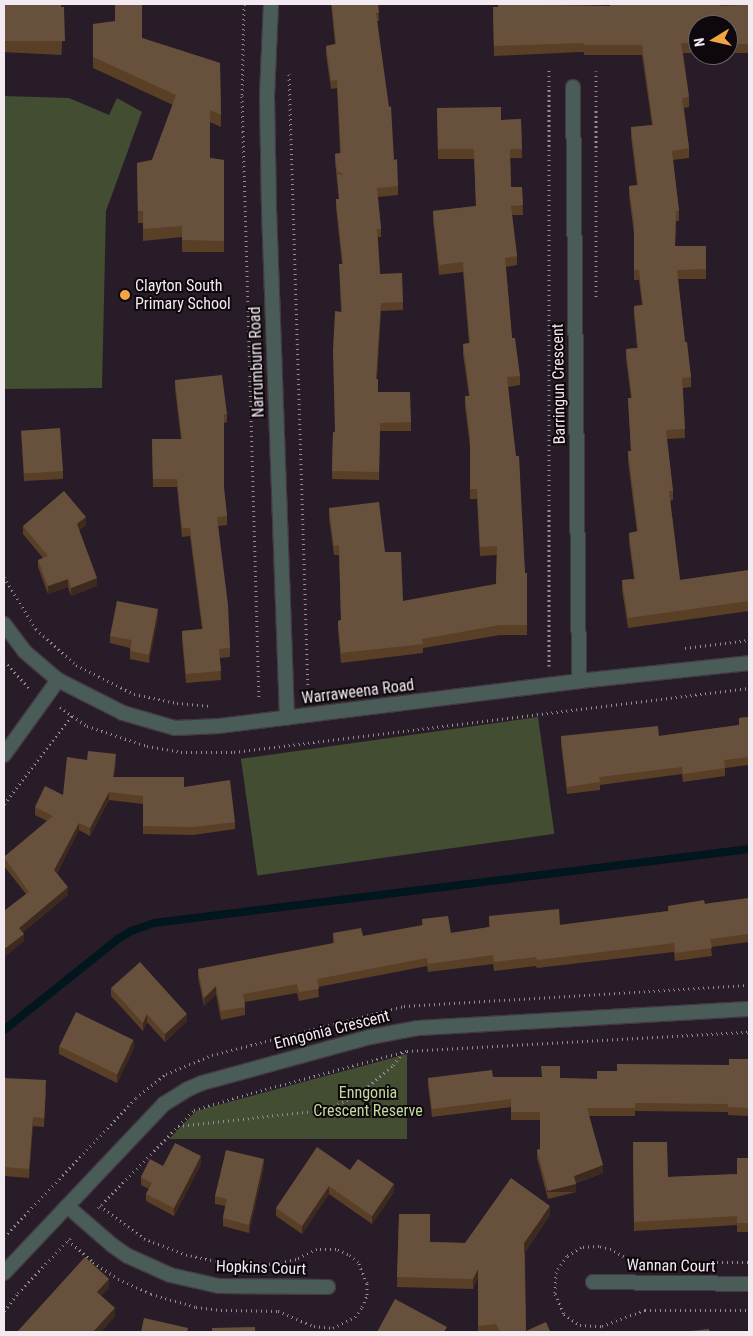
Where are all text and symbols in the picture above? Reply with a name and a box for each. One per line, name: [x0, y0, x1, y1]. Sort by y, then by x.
north arrow: [688, 15, 738, 65]
text: N: [691, 37, 708, 48]
place label: Clayton South Primary School: [135, 276, 231, 314]
marker: Clayton South Primary School: [119, 289, 131, 301]
street label: Narrumburn Road: [245, 306, 269, 418]
street label: Barringun Crescent: [548, 324, 570, 444]
street label: Warraweena Road: [301, 676, 415, 708]
street label: Enngonia Crescent: [272, 1006, 392, 1054]
park label: Enngonia Crescent Reserve: [313, 1083, 423, 1121]
street label: Wannan Court: [626, 1256, 716, 1276]
street label: Hopkins Court: [216, 1257, 306, 1279]

